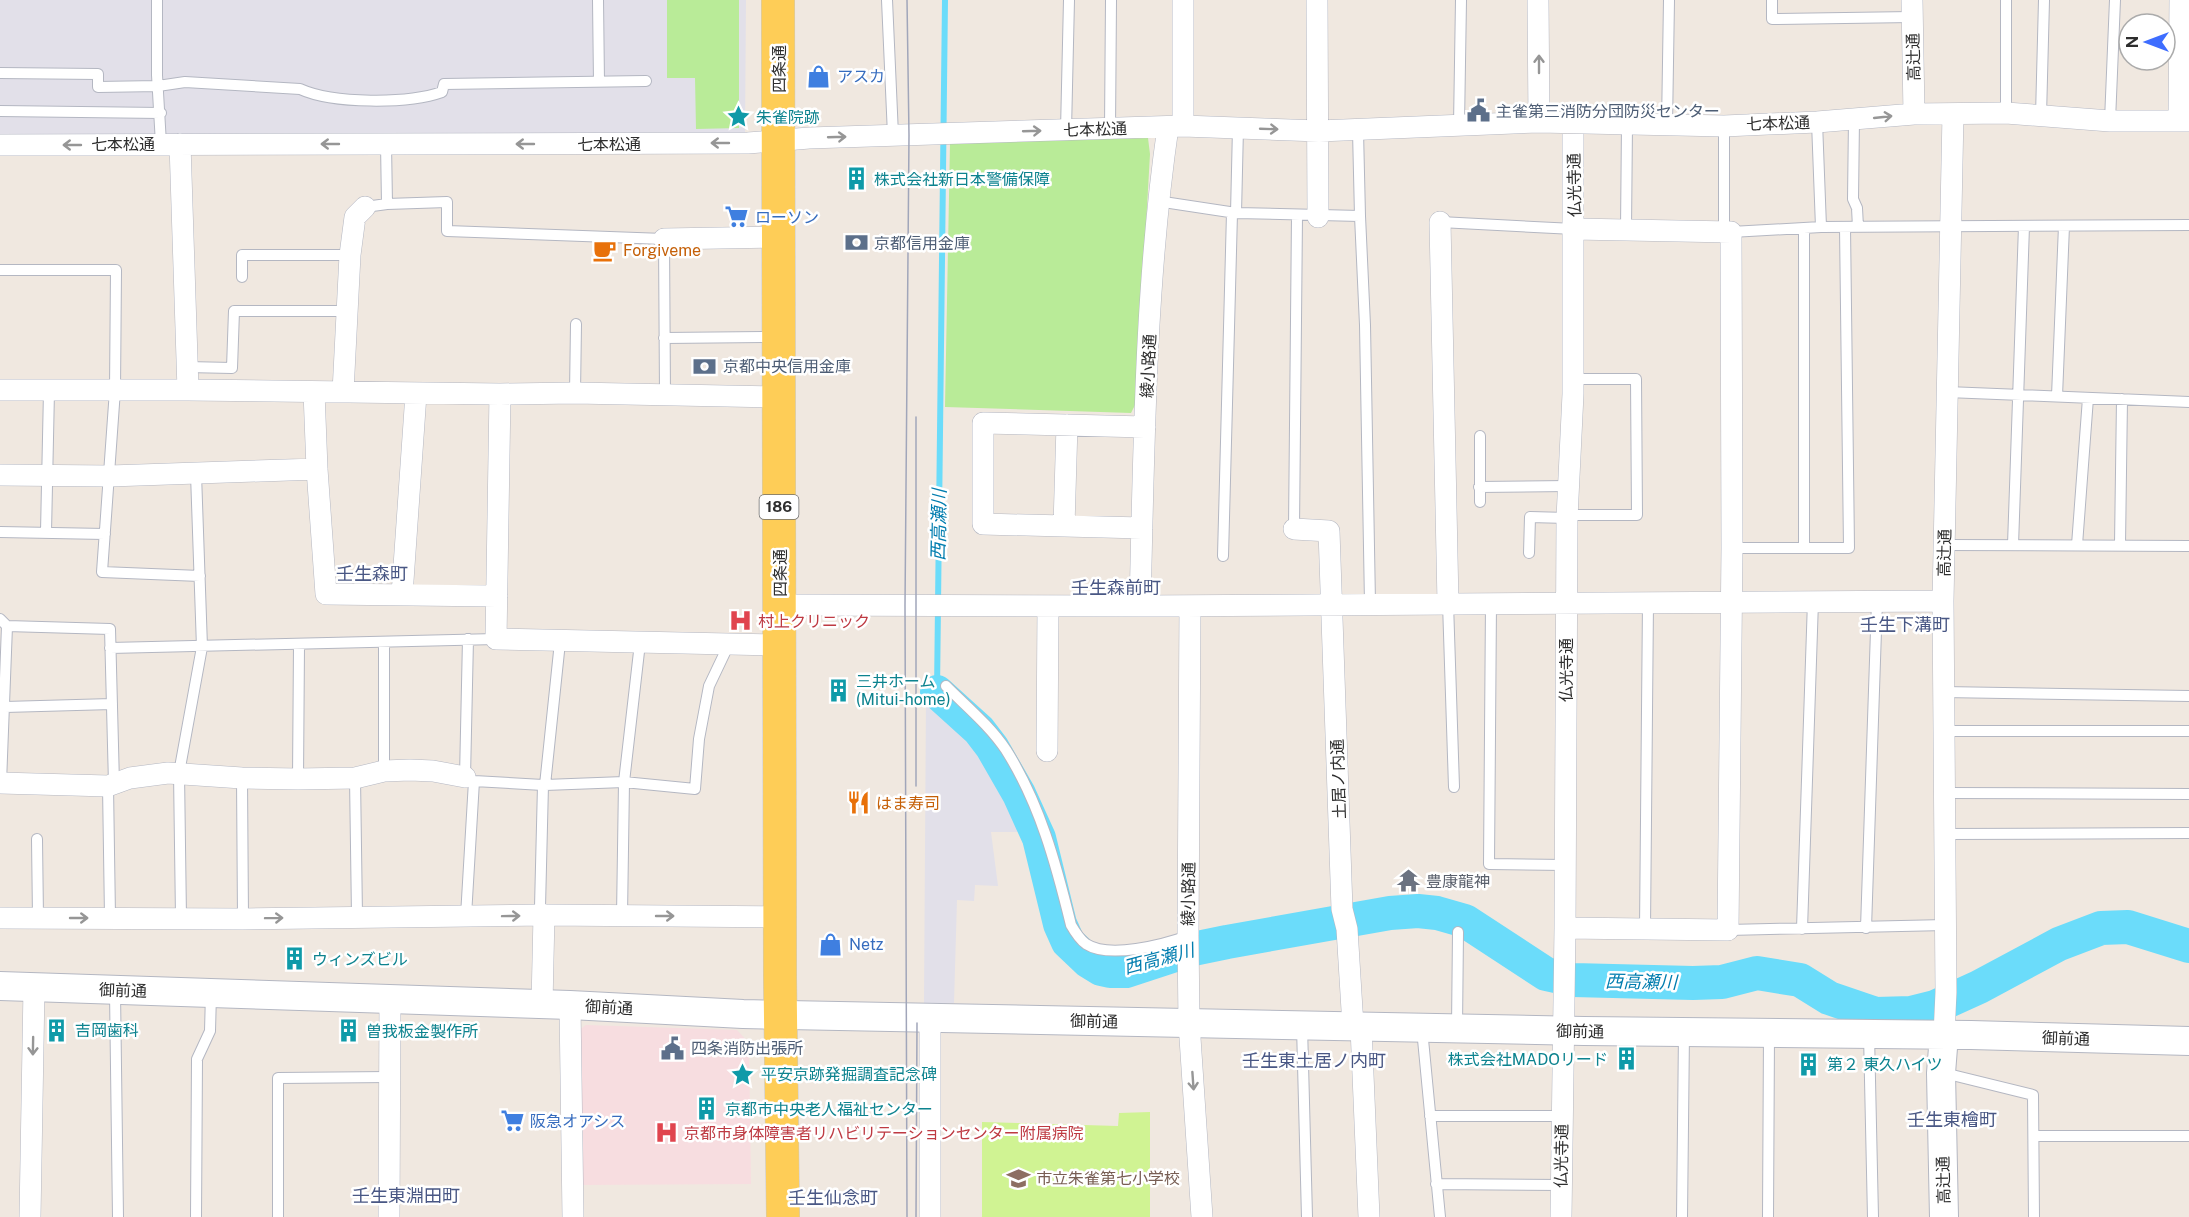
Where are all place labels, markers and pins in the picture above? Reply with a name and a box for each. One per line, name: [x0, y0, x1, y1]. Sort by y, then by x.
shop icon: アスカ: [806, 63, 832, 89]
place label: アスカ: [837, 67, 885, 86]
public building icon: 主雀第三消防分団防災センター: [1465, 98, 1491, 124]
place label: 主雀第三消防分団防災センター: [1496, 102, 1720, 121]
place icon: 朱雀院跡: [725, 104, 751, 130]
place label: 朱雀院跡: [756, 108, 820, 127]
building icon: 株式会社新日本警備保障: [843, 166, 869, 192]
place label: 株式会社新日本警備保障: [874, 170, 1050, 189]
supermarket icon: ローソン: [724, 204, 750, 230]
place label: ローソン: [755, 208, 819, 227]
bank icon: 京都信用金庫: [843, 230, 869, 256]
place label: 京都信用金庫: [874, 234, 970, 253]
cafe icon: Forgiveme: [592, 237, 618, 263]
place label: Forgiveme: [623, 241, 701, 260]
bank icon: 京都中央信用金庫: [692, 353, 718, 379]
place label: 京都中央信用金庫: [723, 357, 851, 376]
hospital icon: 村上クリニック: [727, 608, 753, 634]
place label: 村上クリニック: [758, 612, 870, 631]
place label: 三井ホーム (Mitui-home): [856, 672, 951, 709]
building icon: 三井ホーム (Mitui-home): [825, 677, 851, 703]
restaurant icon: はま寿司: [845, 790, 871, 816]
place label: はま寿司: [876, 794, 940, 813]
temple icon: 豊康龍神: [1395, 868, 1421, 894]
place label: 豊康龍神: [1426, 872, 1490, 891]
shop icon: Netz: [818, 931, 844, 957]
place label: Netz: [849, 935, 884, 954]
building icon: ウィンズビル: [281, 946, 307, 972]
place label: ウィンズビル: [312, 950, 408, 969]
building icon: 吉岡歯科: [44, 1017, 70, 1043]
building icon: 曽我板金製作所: [335, 1018, 361, 1044]
place label: 吉岡歯科: [75, 1021, 139, 1040]
place label: 曽我板金製作所: [366, 1022, 478, 1041]
public building icon: 四条消防出張所: [660, 1035, 686, 1061]
place label: 四条消防出張所: [691, 1039, 803, 1058]
building icon: 株式会社MADOリード: [1613, 1046, 1639, 1072]
place label: 株式会社MADOリード: [1448, 1050, 1608, 1069]
building icon: 第２ 東久ハイツ: [1796, 1051, 1822, 1077]
place label: 第２ 東久ハイツ: [1827, 1055, 1943, 1074]
place icon: 平安京跡発掘調査記念碑: [730, 1061, 756, 1087]
place label: 平安京跡発掘調査記念碑: [761, 1065, 937, 1084]
building icon: 京都市中央老人福祉センター: [694, 1096, 720, 1122]
place label: 京都市中央老人福祉センター: [725, 1100, 933, 1119]
supermarket icon: 阪急オアシス: [499, 1108, 525, 1134]
place label: 阪急オアシス: [530, 1112, 625, 1131]
hospital icon: 京都市身体障害者リハビリテーションセンター附属病院: [653, 1120, 679, 1146]
place label: 京都市身体障害者リハビリテーションセンター附属病院: [684, 1124, 1084, 1143]
school or university icon: 市立朱雀第七小学校: [1005, 1165, 1031, 1191]
place label: 市立朱雀第七小学校: [1036, 1169, 1180, 1188]

